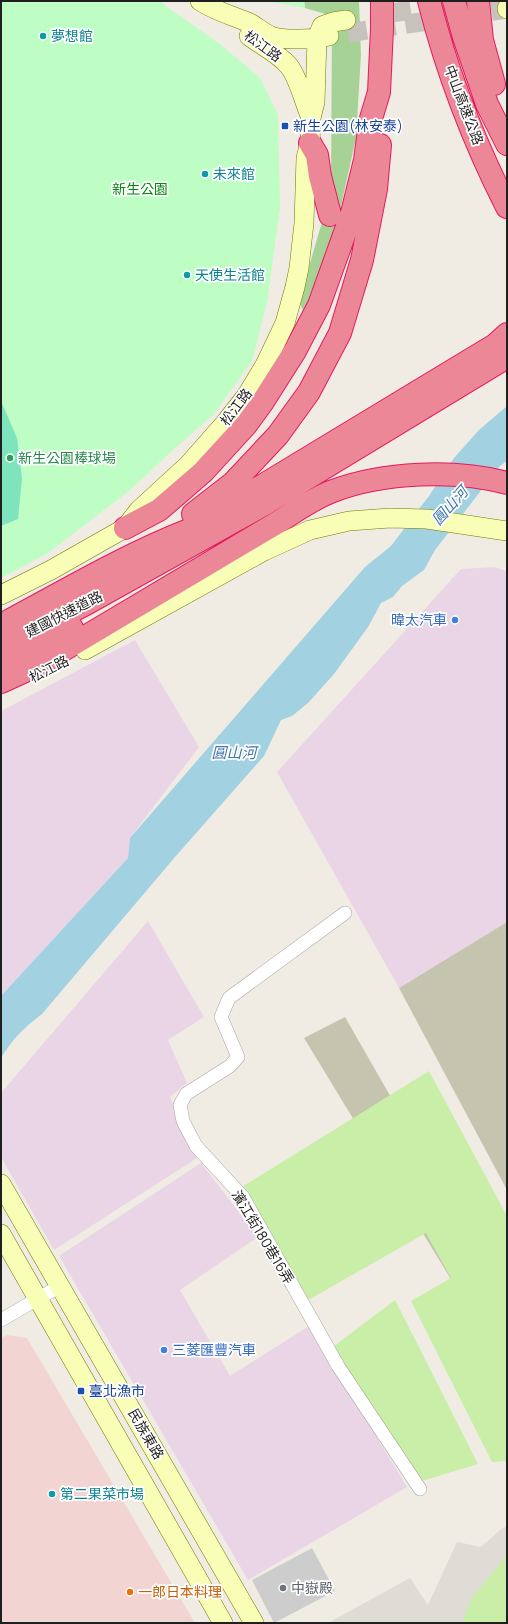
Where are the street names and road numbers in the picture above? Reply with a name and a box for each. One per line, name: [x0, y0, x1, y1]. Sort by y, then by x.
street label: 松江路: [241, 26, 286, 66]
street label: 中山高速公路: [441, 62, 488, 147]
street label: 松江路: [215, 384, 256, 429]
street label: 建國快速道路: [22, 586, 106, 641]
street label: 松江路: [26, 651, 72, 687]
street label: 濱江街180巷16弄: [228, 1186, 299, 1287]
street label: 民族東路: [124, 1405, 169, 1463]

